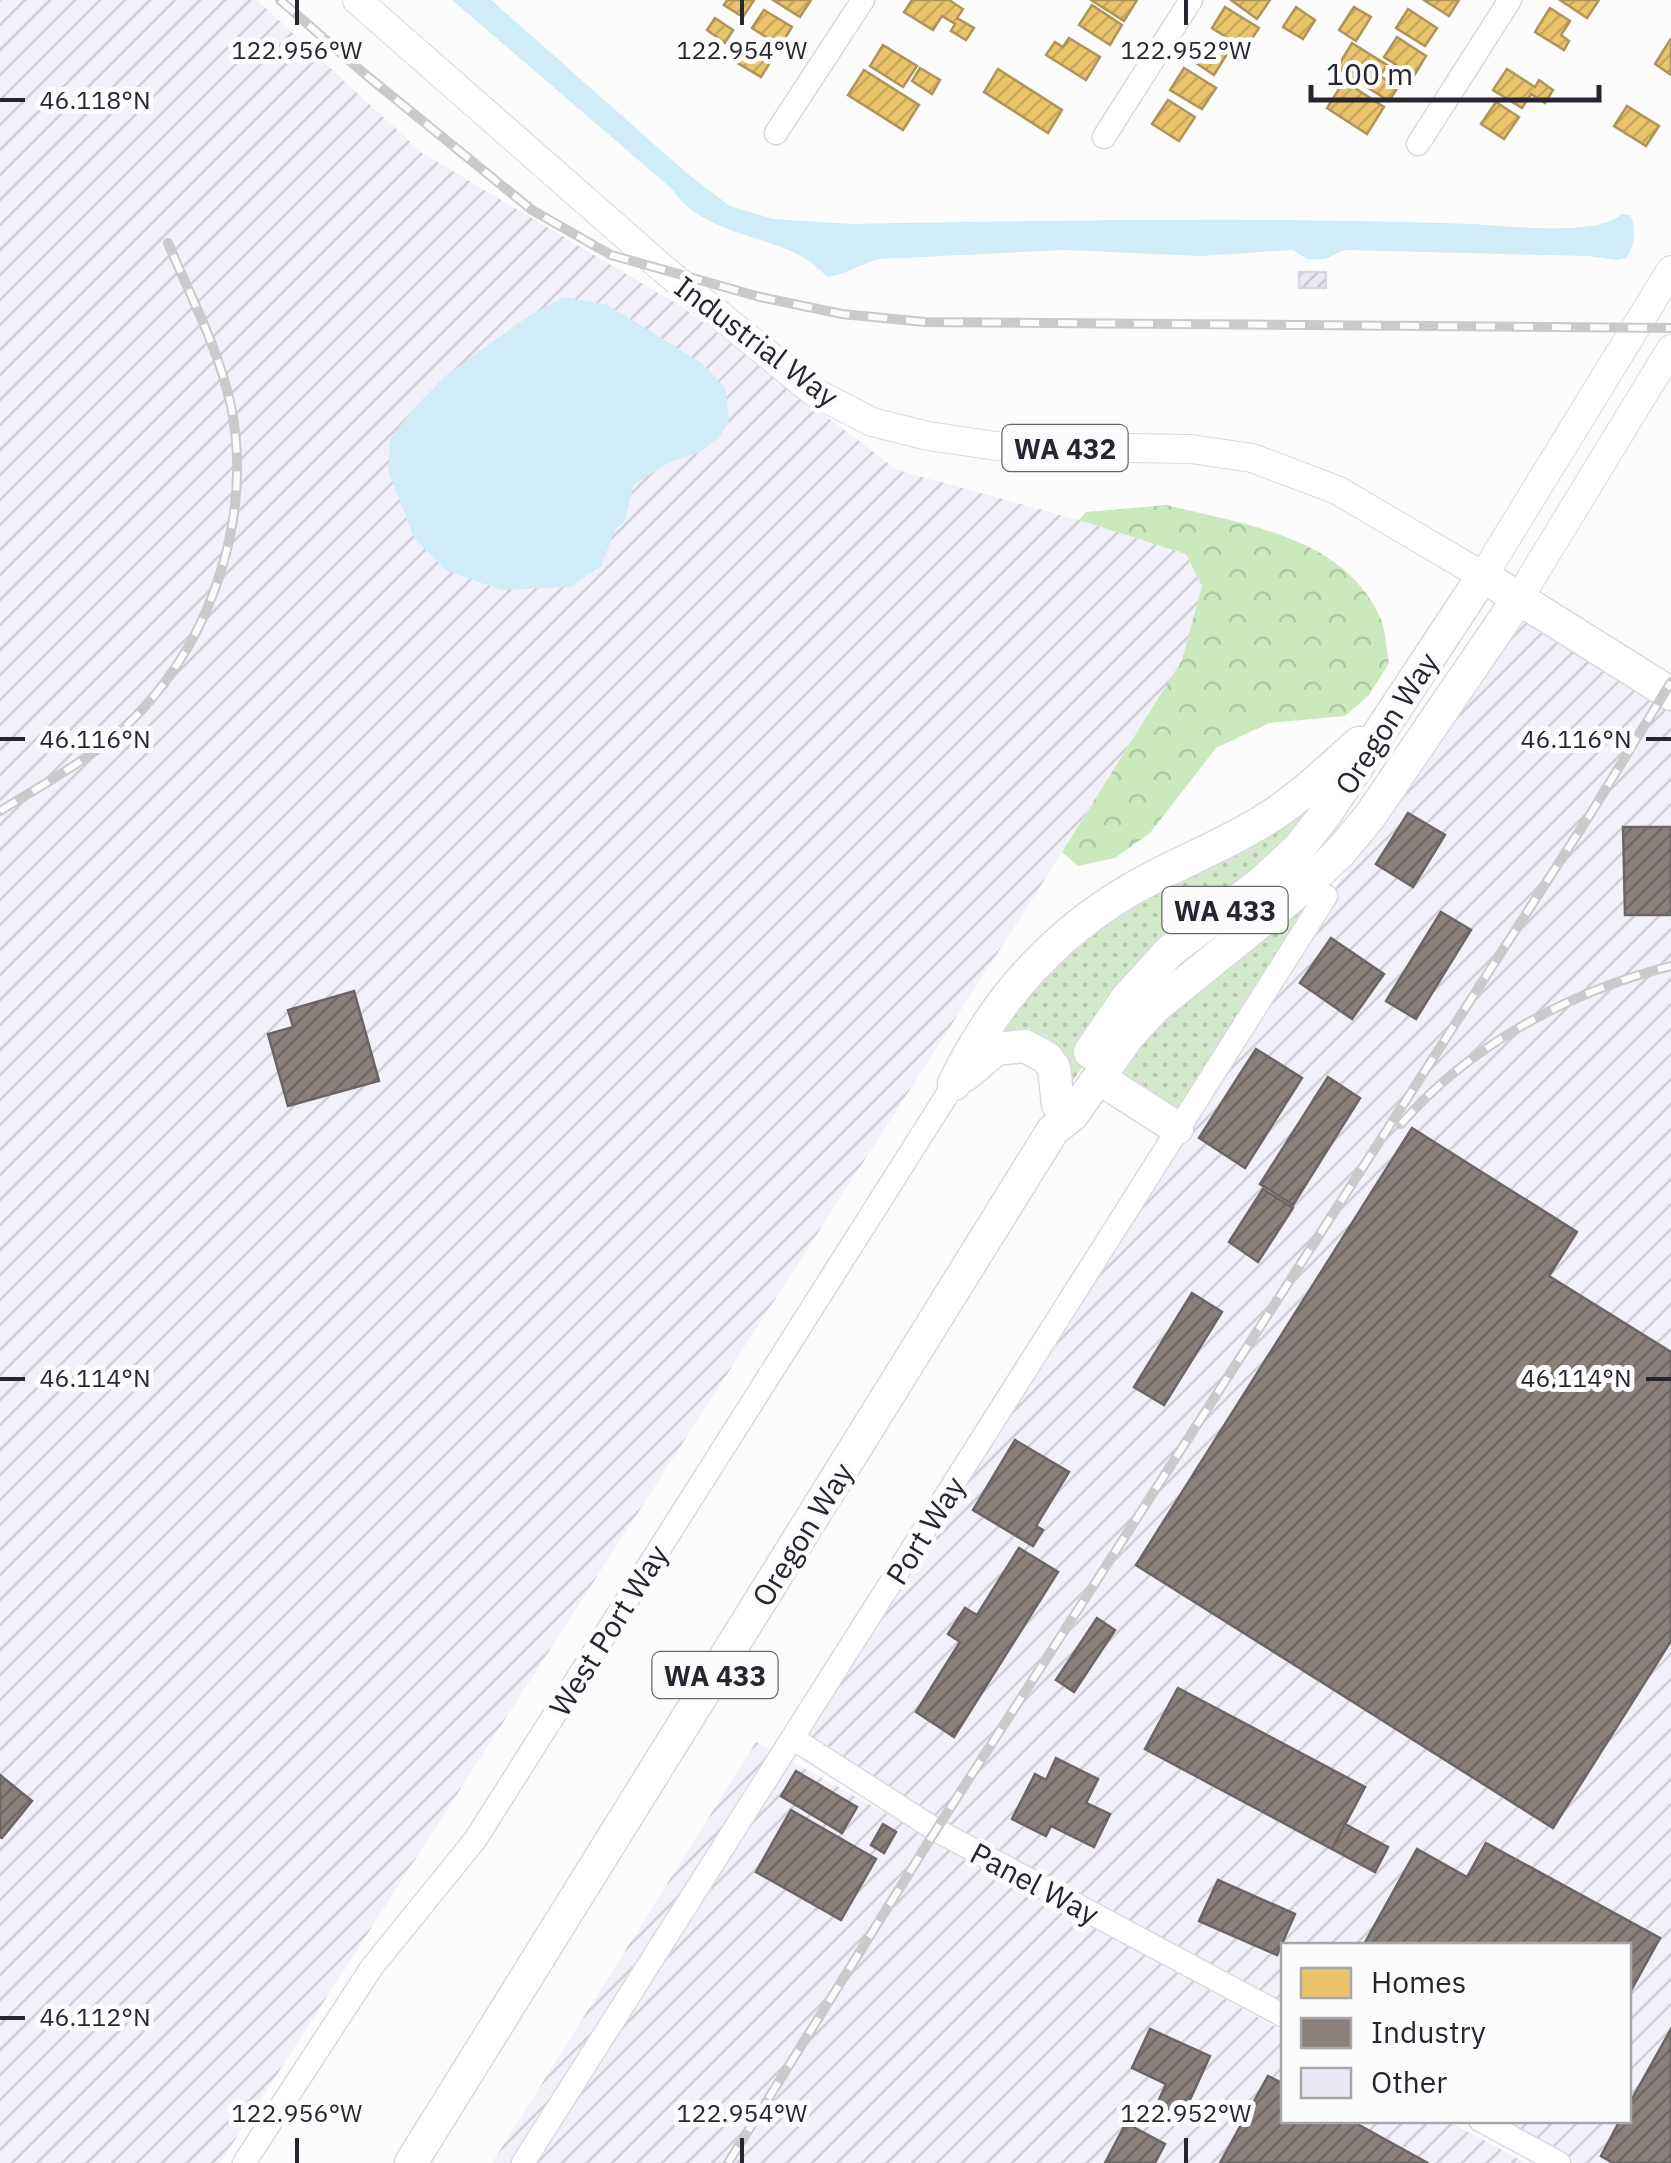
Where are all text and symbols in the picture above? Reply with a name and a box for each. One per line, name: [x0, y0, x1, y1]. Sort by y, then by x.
text: 122.956°W: [232, 33, 362, 66]
text: 122.954°W: [677, 33, 807, 66]
text: 122.952°W: [1121, 33, 1251, 66]
scale bar: [1311, 40, 1598, 102]
text: 100 m: [1326, 54, 1413, 93]
text: 46.118°N: [39, 83, 151, 116]
street label: Industrial Way: [667, 267, 847, 415]
road number: WA 432: [1002, 425, 1128, 471]
street label: Oregon Way: [1325, 644, 1447, 802]
text: 46.116°N: [39, 722, 151, 755]
text: 46.116°N: [1520, 722, 1632, 755]
road number: WA 433: [1162, 887, 1288, 933]
text: 46.114°N: [39, 1361, 151, 1394]
text: 46.114°N: [1520, 1361, 1632, 1394]
street label: Oregon Way: [742, 1455, 862, 1613]
street label: Port Way: [877, 1469, 973, 1591]
street label: West Port Way: [540, 1537, 676, 1723]
road number: WA 433: [652, 1652, 778, 1698]
street label: Panel Way: [964, 1833, 1106, 1933]
legend: [1281, 1943, 1631, 2123]
text: Homes: [1371, 1962, 1466, 2001]
text: 46.112°N: [39, 2000, 151, 2033]
text: Industry: [1371, 2012, 1486, 2051]
text: Other: [1371, 2062, 1447, 2101]
text: 122.956°W: [232, 2096, 362, 2129]
text: 122.954°W: [677, 2096, 807, 2129]
text: 122.952°W: [1121, 2096, 1251, 2129]

